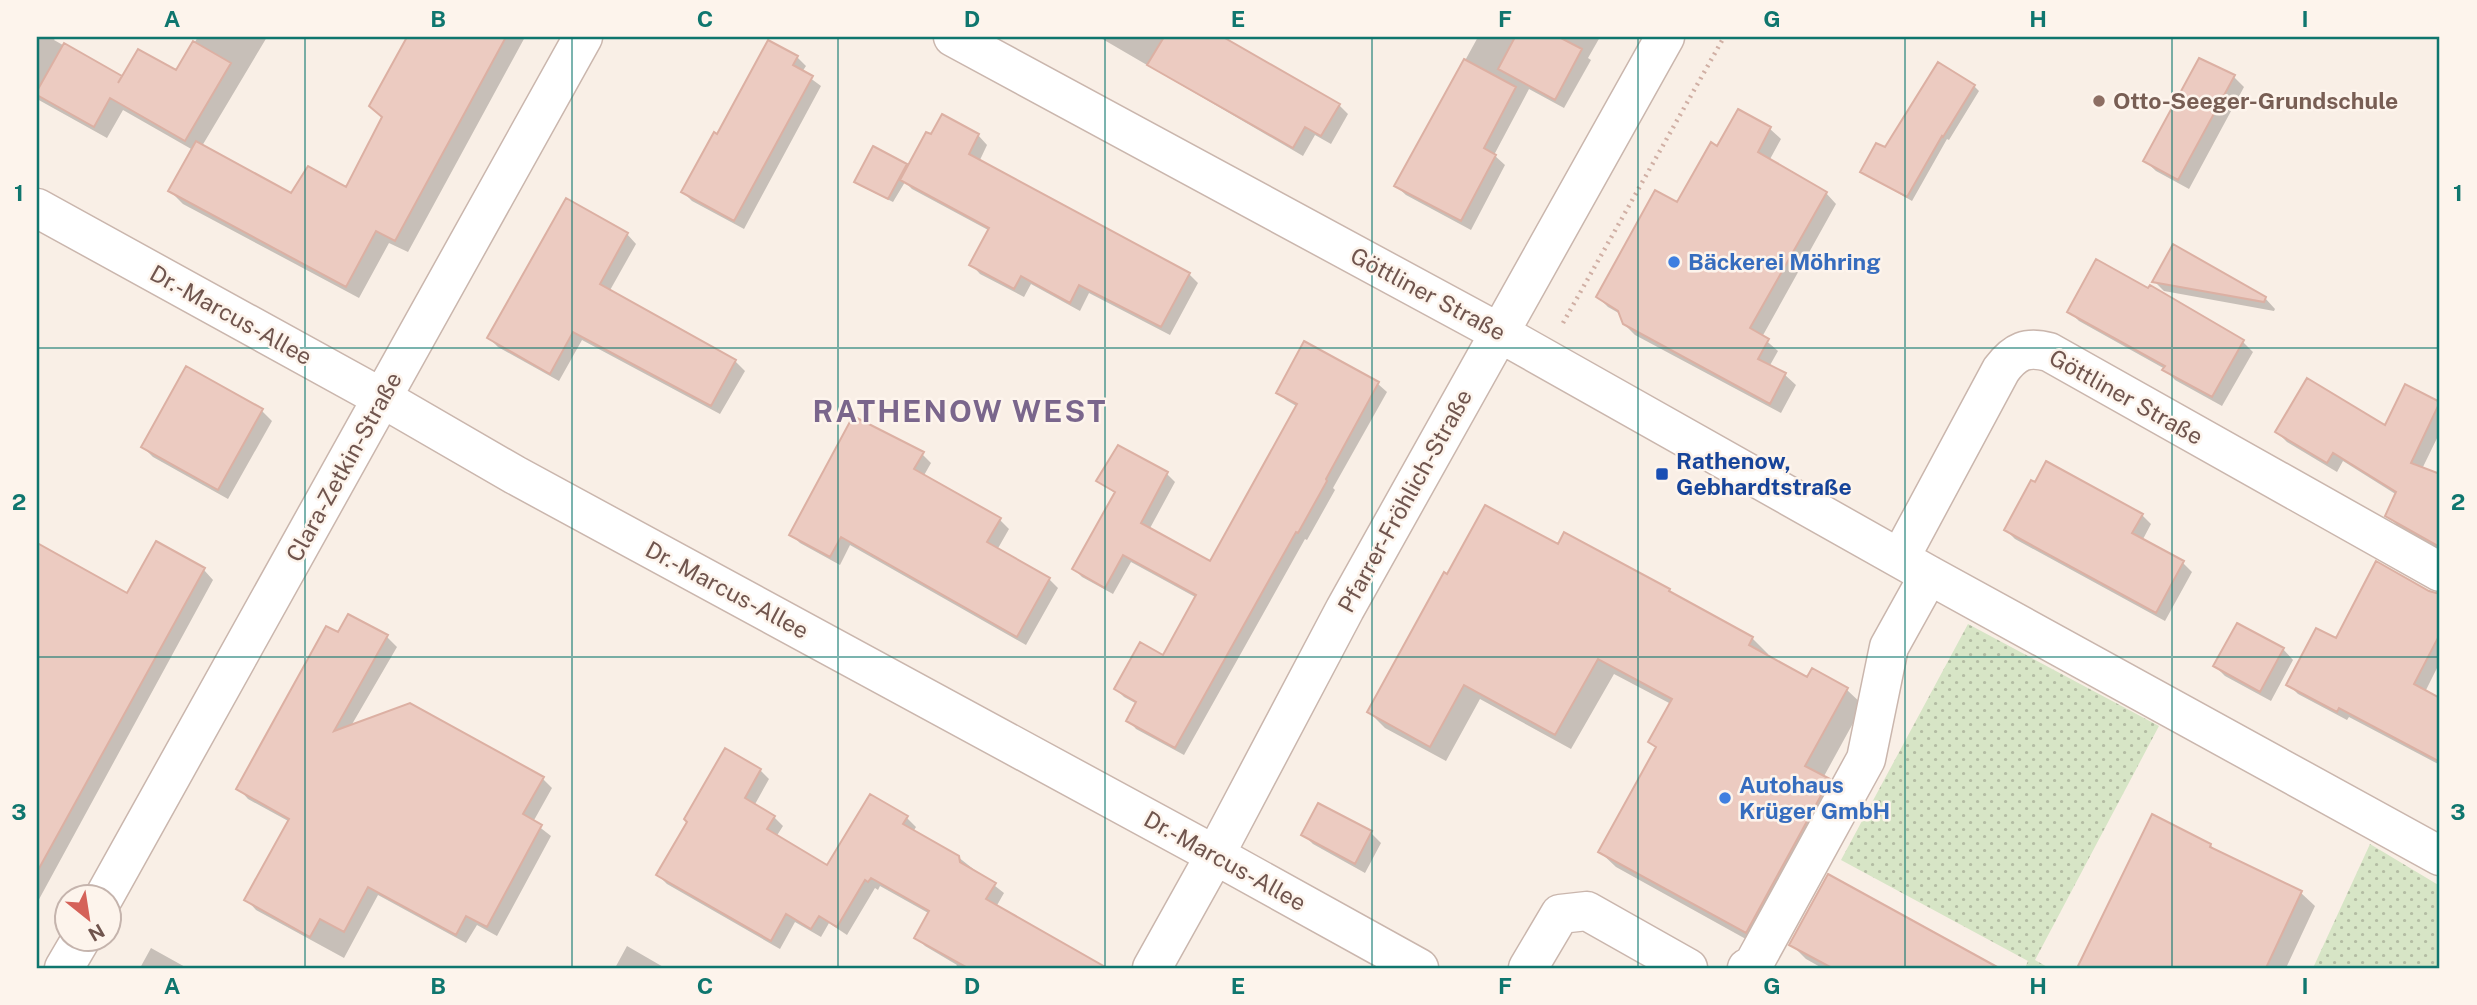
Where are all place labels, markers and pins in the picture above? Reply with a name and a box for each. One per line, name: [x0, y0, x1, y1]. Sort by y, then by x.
place label: Otto-Seeger-Grundschule: [2113, 87, 2398, 114]
marker: Otto-Seeger-Grundschule: [2091, 93, 2107, 109]
place label: Bäckerei Möhring: [1688, 248, 1881, 275]
marker: Bäckerei Möhring: [1666, 254, 1682, 270]
place label: Rathenow, Gebhardtstraße: [1676, 447, 1852, 500]
marker: Rathenow, Gebhardtstraße: [1654, 466, 1670, 482]
place label: Autohaus Krüger GmbH: [1739, 771, 1890, 824]
marker: Autohaus Krüger GmbH: [1717, 790, 1733, 806]

